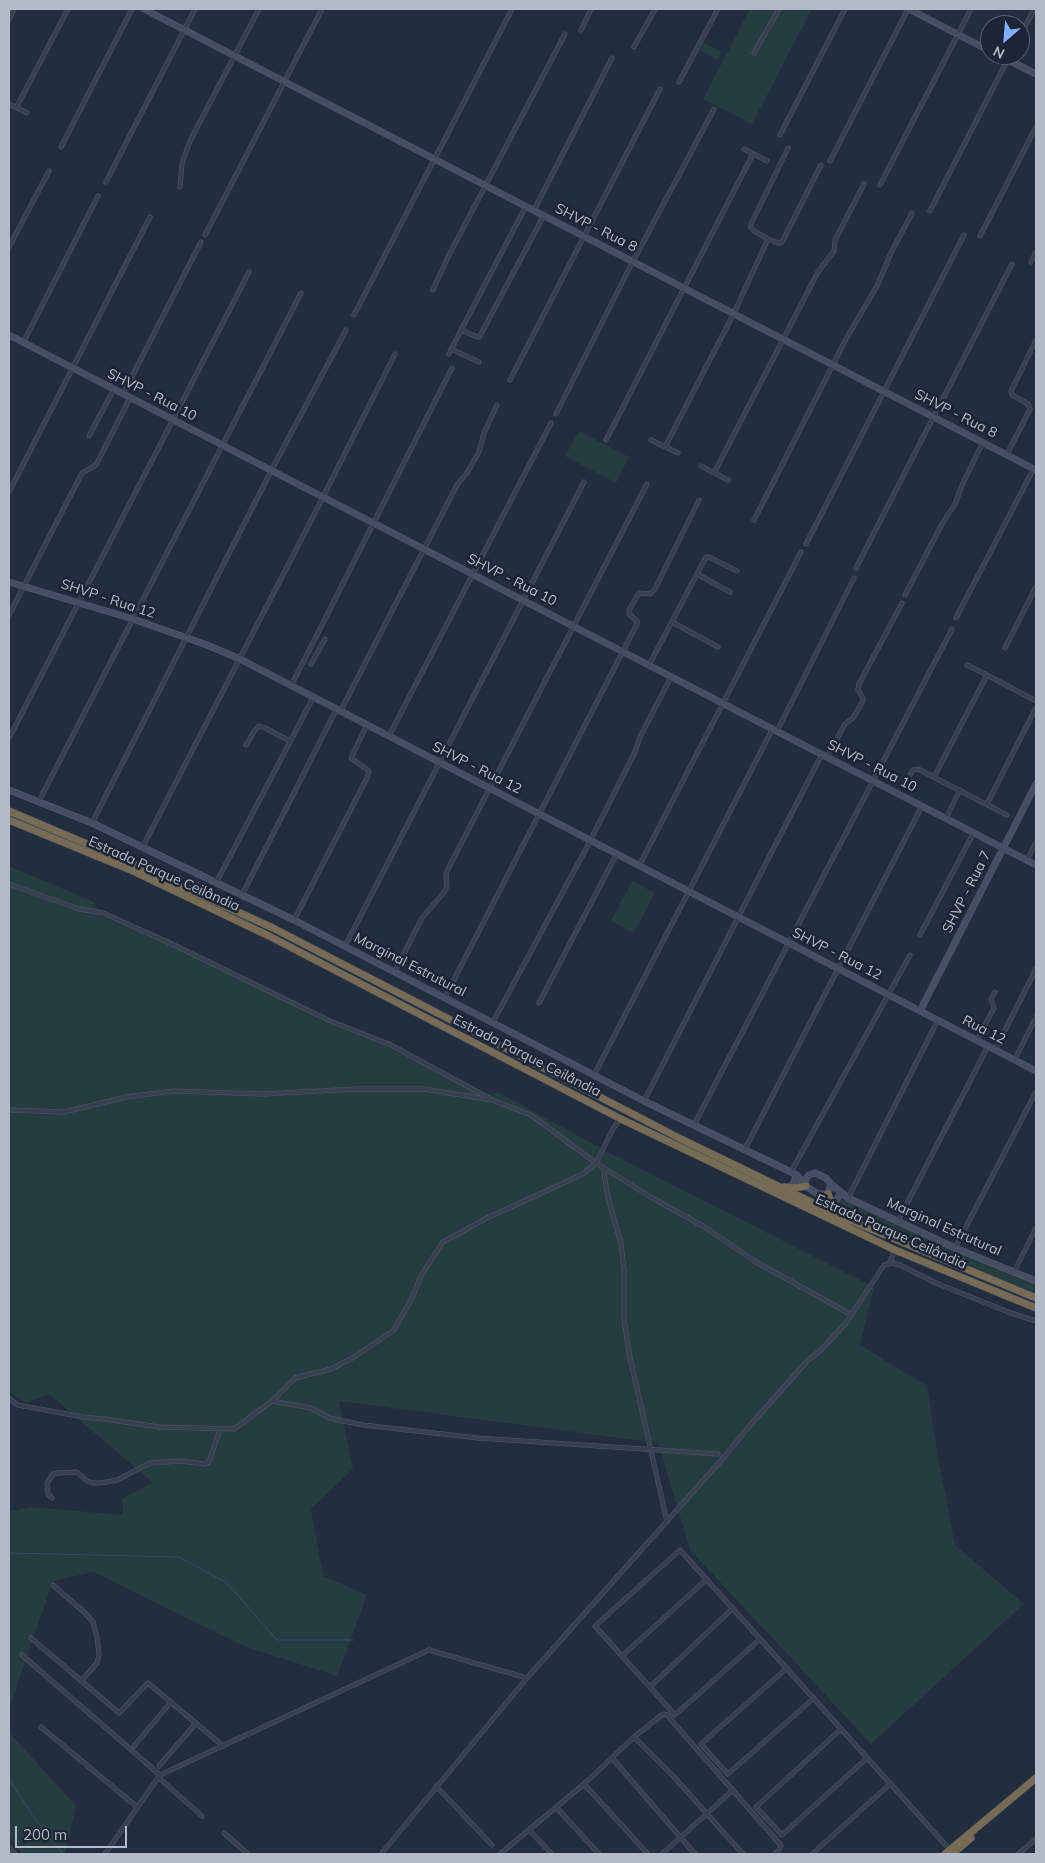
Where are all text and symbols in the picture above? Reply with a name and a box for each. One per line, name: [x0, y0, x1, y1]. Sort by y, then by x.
north arrow: [980, 15, 1030, 65]
text: N: [990, 42, 1007, 63]
street label: SHVP - Rua 8: [552, 200, 640, 256]
street label: SHVP - Rua 10: [104, 365, 200, 425]
street label: SHVP - Rua 8: [912, 386, 1000, 442]
street label: SHVP - Rua 10: [464, 550, 560, 610]
street label: SHVP - Rua 12: [59, 576, 157, 622]
street label: SHVP - Rua 10: [824, 736, 920, 796]
street label: SHVP - Rua 12: [429, 738, 525, 798]
street label: Estrada Parque Ceilândia: [86, 833, 242, 915]
street label: SHVP - Rua 7: [939, 848, 995, 936]
street label: SHVP - Rua 12: [789, 924, 885, 984]
street label: Marginal Estrutural: [351, 929, 469, 1001]
street label: Estrada Parque Ceilândia: [450, 1011, 604, 1101]
street label: Rua 12: [959, 1012, 1009, 1048]
street label: Estrada Parque Ceilândia: [813, 1191, 969, 1273]
street label: Marginal Estrutural: [884, 1194, 1004, 1260]
scale bar: [18, 1816, 130, 1848]
text: 200 m: [23, 1825, 67, 1844]

